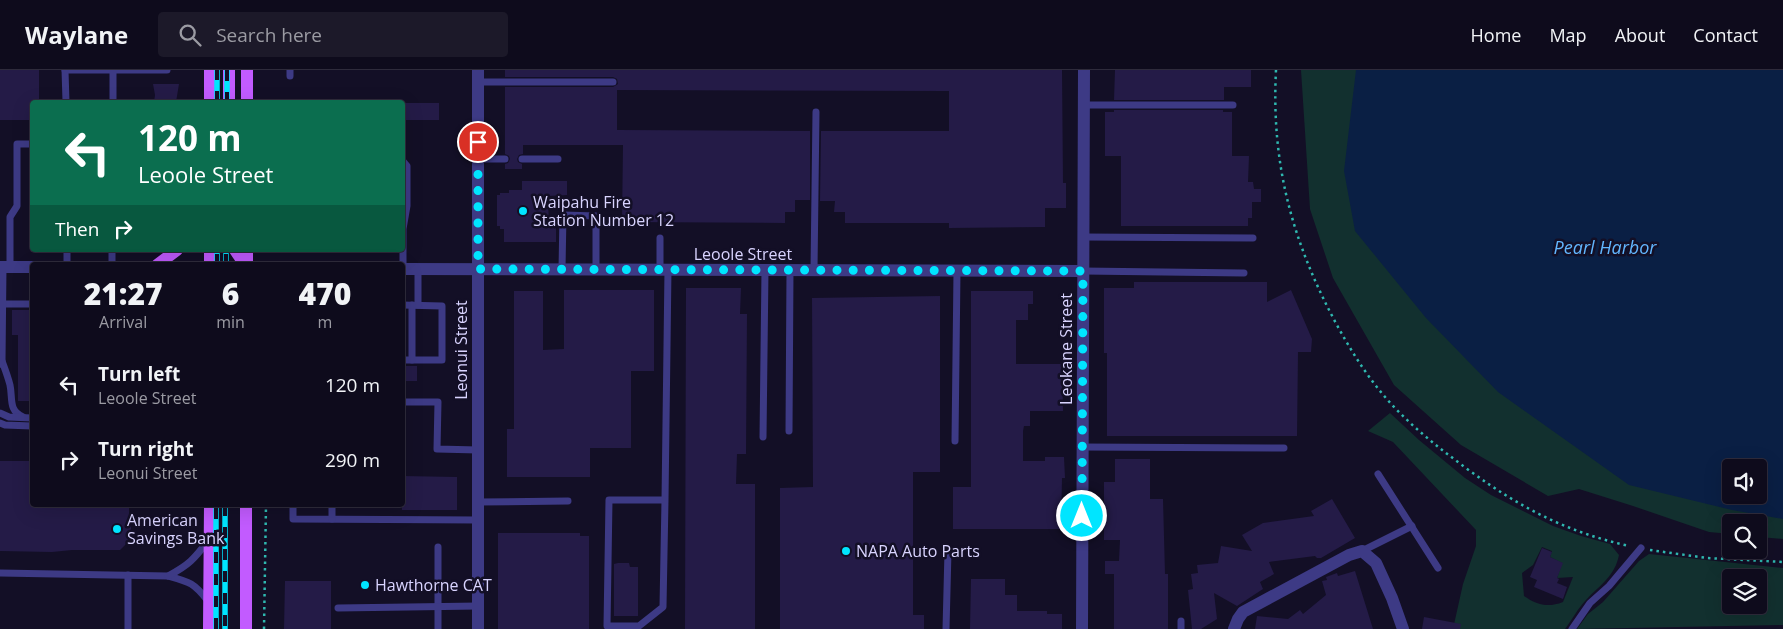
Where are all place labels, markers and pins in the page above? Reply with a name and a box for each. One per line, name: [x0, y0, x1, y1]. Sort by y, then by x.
pin: [457, 121, 499, 163]
place label: Waipahu Fire Station Number 12: [533, 191, 674, 231]
marker: Waipahu Fire Station Number 12: [517, 205, 529, 217]
place label: American Savings Bank: [127, 509, 225, 549]
marker: American Savings Bank: [111, 523, 123, 535]
place label: NAPA Auto Parts: [856, 540, 980, 562]
marker: NAPA Auto Parts: [840, 545, 852, 557]
place label: Hawthorne CAT: [375, 574, 492, 596]
marker: Hawthorne CAT: [359, 579, 371, 591]

